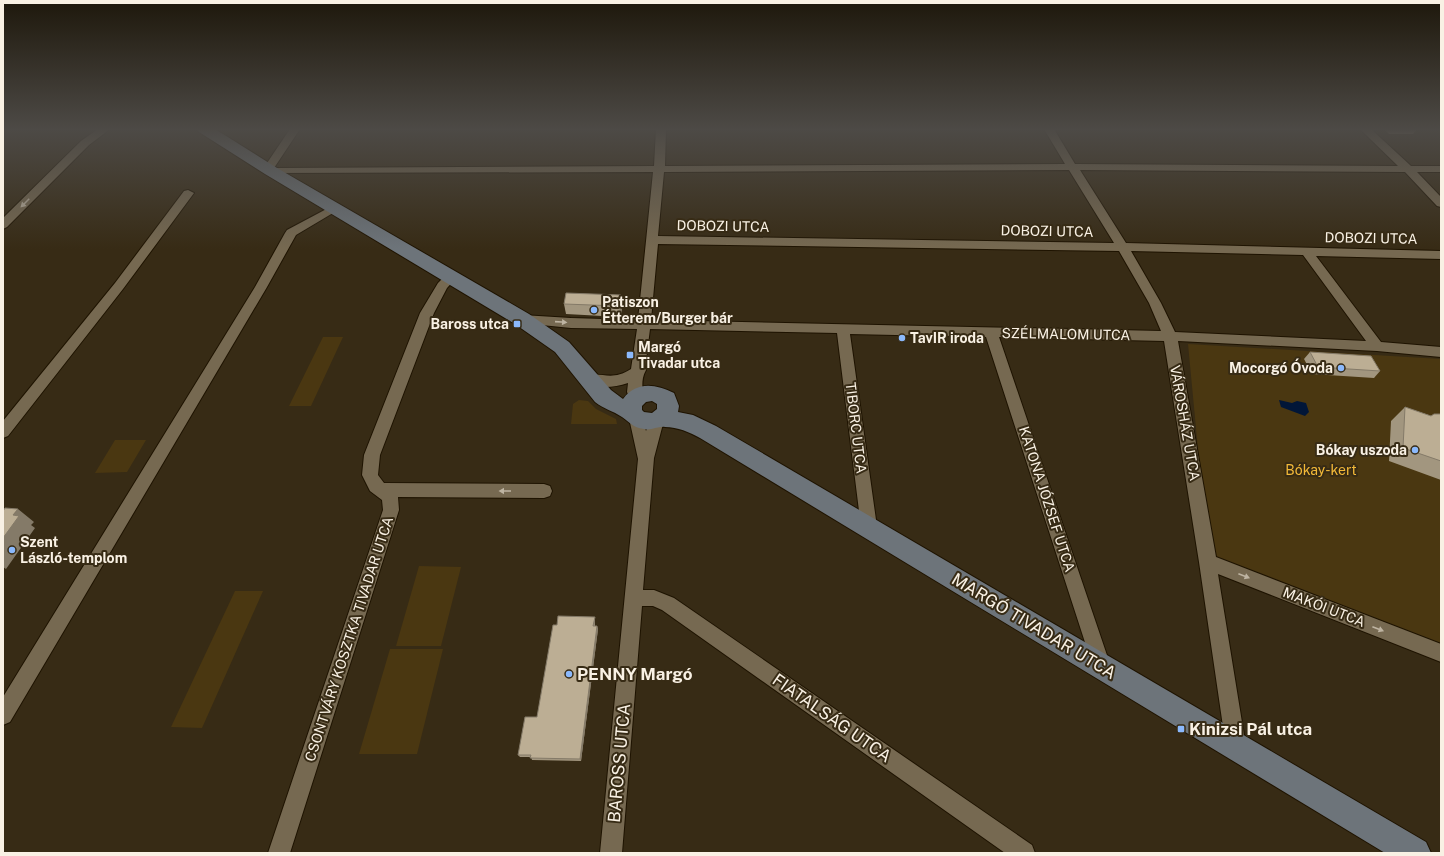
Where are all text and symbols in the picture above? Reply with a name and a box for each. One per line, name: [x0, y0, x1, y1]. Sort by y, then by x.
one-way arrow: [20, 198, 30, 208]
street label: DOBOZI UTCA: [676, 217, 770, 235]
street label: DOBOZI UTCA: [1000, 222, 1094, 240]
street label: DOBOZI UTCA: [1324, 229, 1418, 247]
place label: Patiszon Étterem/Burger bár: [602, 294, 733, 326]
marker: Patiszon Étterem/Burger bár: [589, 305, 599, 315]
place label: Baross utca: [430, 316, 509, 332]
marker: Baross utca: [512, 319, 522, 329]
one-way arrow: [555, 319, 567, 326]
street label: SZÉLMALOM UTCA: [1002, 324, 1131, 343]
place label: TavIR iroda: [910, 330, 984, 346]
marker: TavIR iroda: [897, 333, 907, 343]
place label: Margó Tivadar utca: [638, 339, 720, 371]
marker: Margó Tivadar utca: [625, 350, 635, 360]
place label: Mocorgó Óvoda: [1229, 358, 1333, 376]
marker: Mocorgó Óvoda: [1336, 363, 1346, 373]
street label: VÁROSHÁZ UTCA: [1167, 364, 1204, 482]
street label: TIBORC UTCA: [842, 382, 870, 475]
street label: KATONA JÓZSEF UTCA: [1016, 424, 1080, 574]
place label: Bókay uszoda: [1316, 442, 1407, 458]
marker: Bókay uszoda: [1410, 445, 1420, 455]
park label: Bókay-kert: [1285, 462, 1357, 478]
one-way arrow: [498, 488, 511, 494]
street label: CSONTVÁRY KOSZTKA TIVADAR UTCA: [301, 514, 396, 763]
place label: Szent László-templom: [20, 534, 127, 566]
marker: Szent László-templom: [7, 545, 17, 555]
street label: MARGÓ TIVADAR UTCA: [948, 569, 1120, 683]
one-way arrow: [1239, 573, 1251, 579]
street label: MAKÓI UTCA: [1281, 582, 1368, 630]
one-way arrow: [1373, 626, 1385, 632]
place label: PENNY Margó: [577, 664, 693, 684]
marker: PENNY Margó: [564, 669, 574, 679]
street label: FIATALSÁG UTCA: [769, 669, 895, 767]
street label: BAROSS UTCA: [604, 703, 634, 823]
place label: Kinizsi Pál utca: [1189, 719, 1312, 739]
marker: Kinizsi Pál utca: [1176, 724, 1186, 734]

